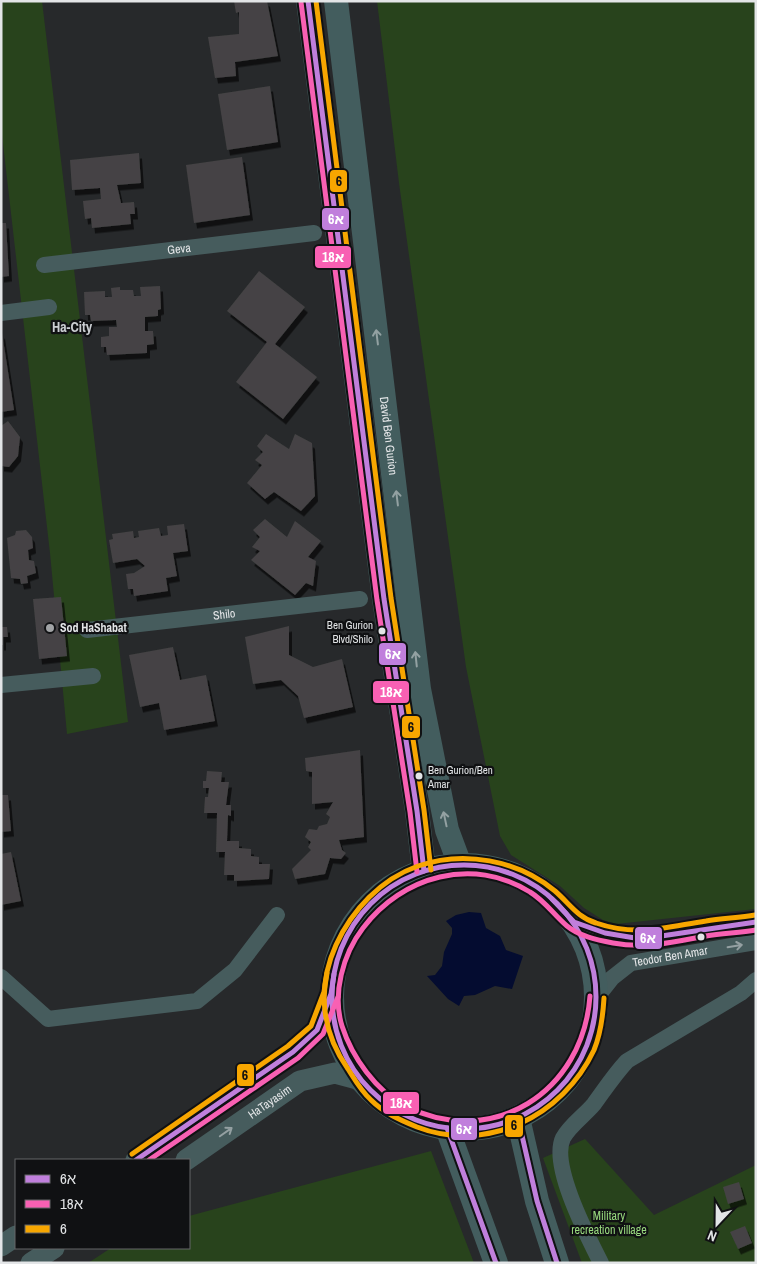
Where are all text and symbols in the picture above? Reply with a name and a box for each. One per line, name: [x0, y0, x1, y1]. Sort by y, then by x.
line badge: 6: [329, 169, 348, 193]
text: 6: [336, 172, 342, 190]
line badge: 6א: [321, 207, 350, 231]
text: 6א: [328, 210, 344, 228]
street label: Geva: [166, 240, 192, 258]
line badge: 18א: [314, 245, 352, 269]
text: 18א: [322, 248, 345, 266]
district label: Ha-City: [52, 318, 93, 336]
one-way arrow: [372, 329, 382, 345]
street label: David Ben Gurion: [376, 396, 401, 476]
one-way arrow: [392, 490, 402, 506]
street label: Shilo: [212, 605, 236, 624]
place label: Ben Gurion Blvd/Shilo: [327, 618, 373, 646]
place label: Sod HaShabat: [60, 620, 127, 636]
marker: Sod HaShabat: [44, 622, 56, 634]
marker: Ben Gurion Blvd/Shilo: [377, 626, 387, 636]
line badge: 6א: [378, 642, 407, 666]
text: 6א: [385, 645, 401, 663]
one-way arrow: [411, 652, 420, 668]
line badge: 18א: [372, 680, 410, 704]
text: 18א: [380, 683, 403, 701]
line badge: 6: [401, 715, 421, 739]
text: 6: [408, 718, 414, 736]
place label: Ben Gurion/Ben Amar: [427, 763, 493, 791]
marker: Ben Gurion/Ben Amar: [414, 771, 424, 781]
one-way arrow: [439, 811, 449, 827]
line badge: 6א: [634, 926, 663, 950]
text: 6א: [640, 929, 656, 947]
unlabelled marker: [696, 932, 706, 942]
one-way arrow: [727, 940, 743, 950]
street label: Teodor Ben Amar: [631, 942, 710, 971]
line badge: 6: [236, 1063, 255, 1087]
text: 6: [242, 1066, 248, 1084]
street label: HaTayasim: [245, 1081, 295, 1123]
line badge: 18א: [382, 1091, 420, 1115]
text: 18א: [390, 1094, 413, 1112]
line badge: 6: [504, 1114, 524, 1138]
text: 6: [511, 1116, 517, 1134]
line badge: 6א: [450, 1117, 478, 1141]
text: 6א: [456, 1120, 472, 1138]
one-way arrow: [219, 1127, 233, 1137]
legend: [15, 1159, 190, 1249]
text: 6א: [60, 1168, 76, 1189]
text: 18א: [60, 1193, 83, 1214]
north arrow: [692, 1199, 742, 1249]
park label: Military recreation village: [571, 1208, 647, 1238]
text: 6: [60, 1218, 67, 1239]
text: N: [705, 1226, 719, 1246]

